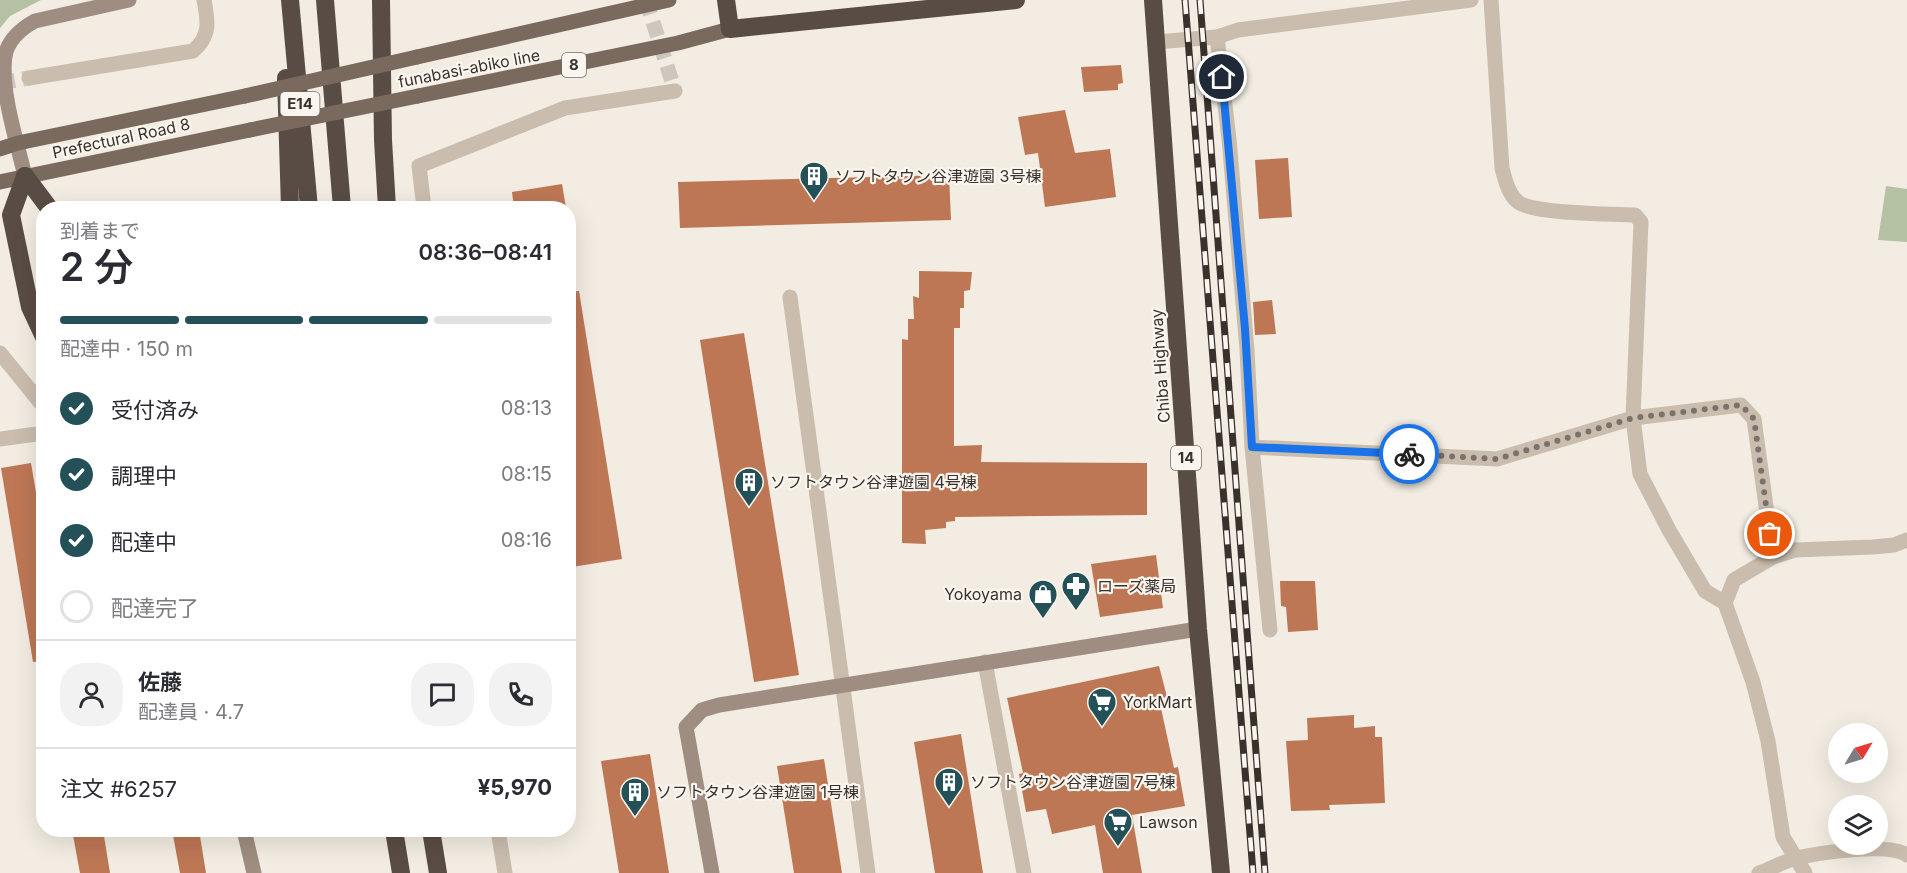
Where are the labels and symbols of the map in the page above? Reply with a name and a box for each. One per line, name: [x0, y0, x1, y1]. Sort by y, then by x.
street label: funabasi-abiko line: [396, 44, 542, 92]
pin: [1196, 51, 1247, 102]
road number: 8: [562, 53, 586, 77]
road number: E14: [280, 92, 320, 116]
street label: Prefectural Road 8: [50, 114, 192, 162]
building icon: ソフトタウン谷津遊園 3号棟: [798, 160, 830, 202]
place label: ソフトタウン谷津遊園 3号棟: [835, 166, 1041, 186]
street label: Chiba Highway: [1146, 308, 1174, 424]
courier: [1379, 424, 1439, 484]
road number: 14: [1171, 446, 1201, 470]
building icon: ソフトタウン谷津遊園 4号棟: [733, 466, 765, 508]
place label: ソフトタウン谷津遊園 4号棟: [770, 472, 977, 492]
pin: [1744, 508, 1795, 559]
pharmacy icon: ローズ薬局: [1060, 570, 1092, 612]
place label: ローズ薬局: [1097, 576, 1176, 596]
shop icon: Yokoyama: [1027, 578, 1059, 620]
place label: Yokoyama: [944, 584, 1022, 604]
supermarket icon: YorkMart: [1086, 686, 1118, 728]
place label: YorkMart: [1123, 692, 1192, 712]
north arrow: [1828, 723, 1888, 783]
building icon: ソフトタウン谷津遊園 7号棟: [933, 766, 965, 808]
place label: ソフトタウン谷津遊園 7号棟: [970, 772, 1176, 792]
building icon: ソフトタウン谷津遊園 1号棟: [619, 776, 651, 818]
place label: ソフトタウン谷津遊園 1号棟: [656, 782, 859, 802]
supermarket icon: Lawson: [1102, 806, 1134, 848]
place label: Lawson: [1139, 812, 1198, 832]

